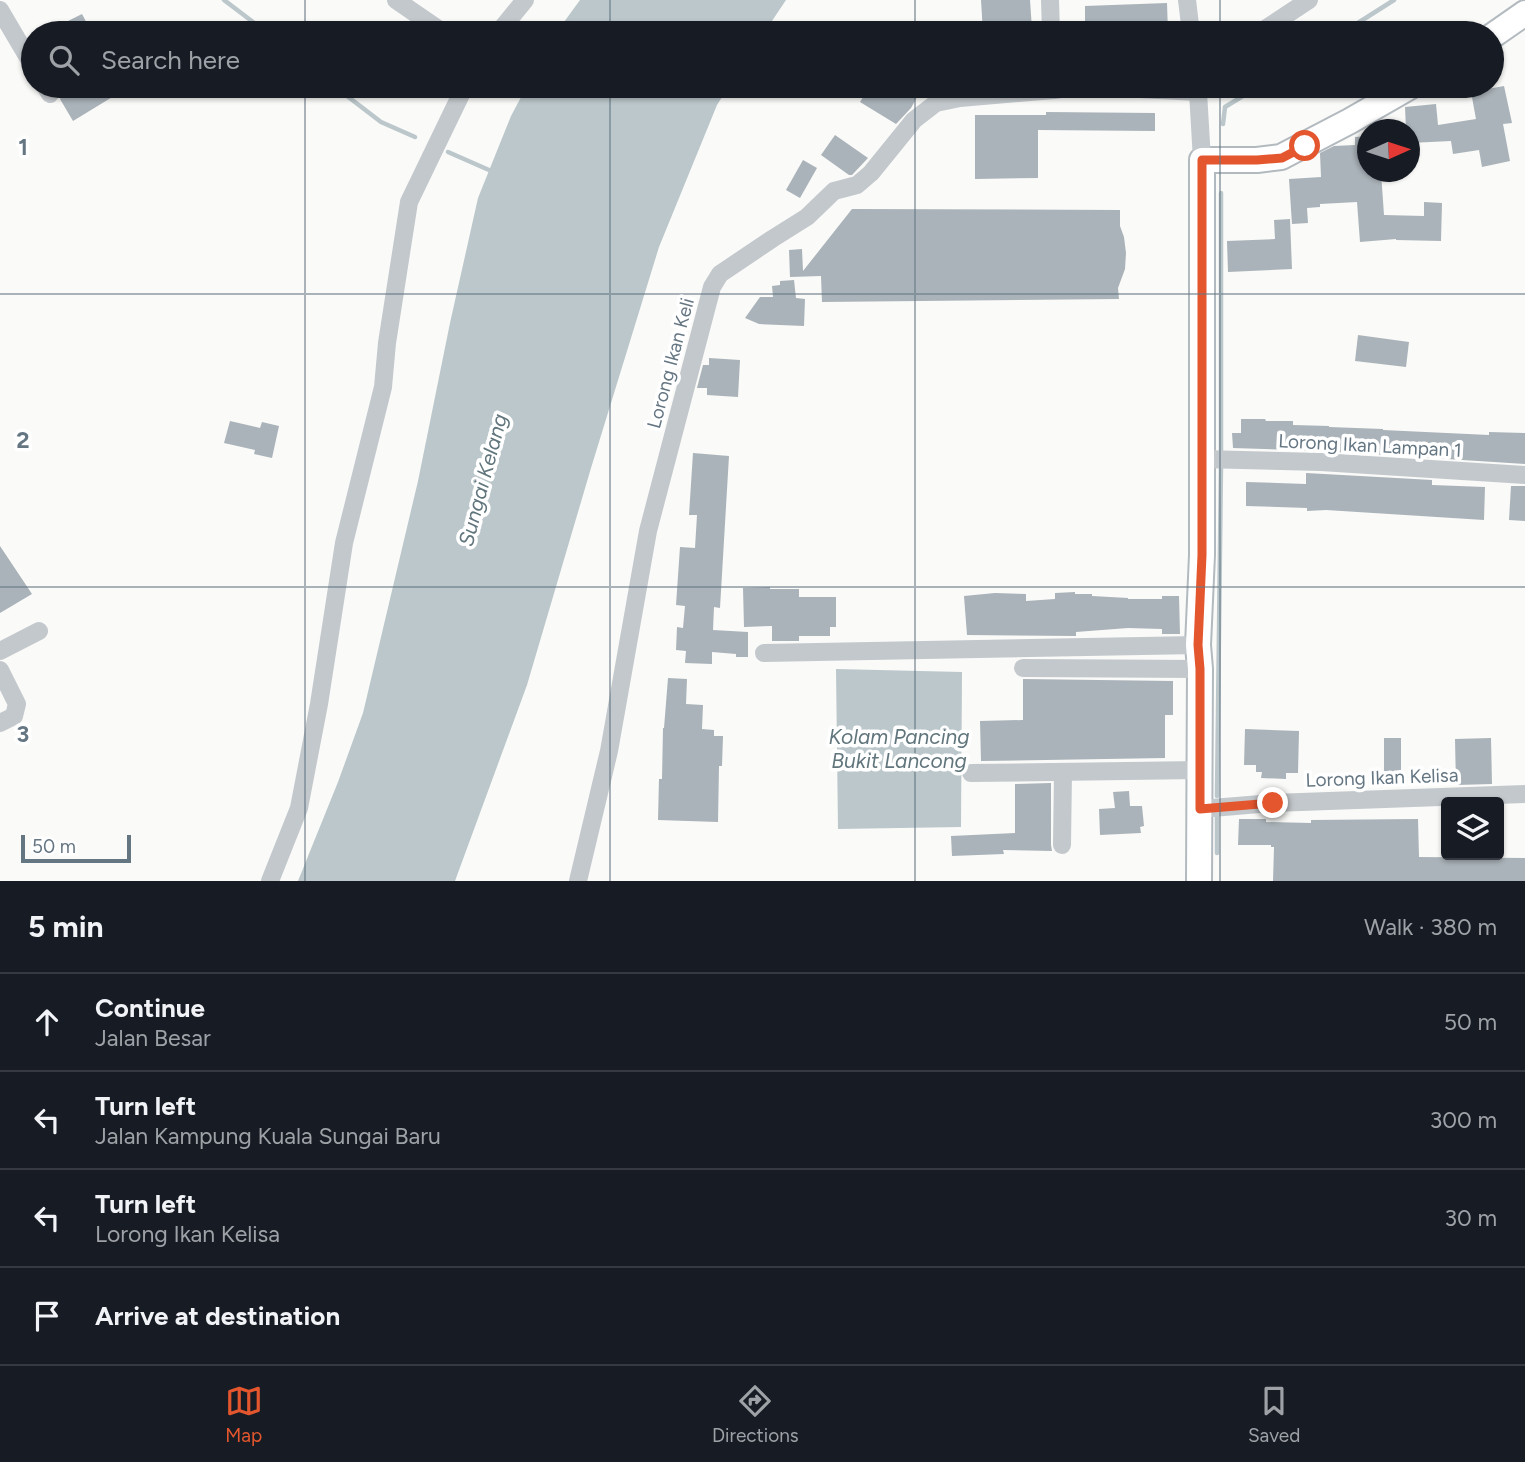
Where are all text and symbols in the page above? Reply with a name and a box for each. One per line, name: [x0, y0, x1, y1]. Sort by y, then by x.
search box: [21, 21, 1504, 98]
icon: search: [45, 41, 83, 79]
text: Search here: [101, 44, 240, 76]
north arrow: [1357, 119, 1420, 182]
route start: [1289, 130, 1320, 161]
text: 1: [18, 133, 28, 161]
street label: Lorong Ikan Keli: [642, 295, 699, 431]
water label: Sungai Kelang: [453, 411, 512, 549]
text: 2: [16, 426, 30, 454]
street label: Lorong Ikan Lampan 1: [1278, 429, 1462, 462]
text: 3: [17, 720, 29, 748]
water label: Kolam Pancing Bukit Lancong: [828, 724, 970, 773]
street label: Lorong Ikan Kelisa: [1305, 763, 1459, 792]
route end: [1257, 787, 1288, 818]
map controls: [1441, 797, 1504, 860]
button: layers: [1441, 797, 1504, 860]
scale bar: [21, 832, 131, 864]
text: 50 m: [32, 835, 76, 858]
text: 5 min: [28, 908, 104, 945]
text: Walk · 380 m: [1364, 913, 1497, 941]
text: Continue: [95, 992, 205, 1024]
icon: ahead: [28, 1003, 66, 1041]
text: 50 m: [1444, 1008, 1497, 1036]
text: Jalan Besar: [95, 1024, 211, 1052]
text: Turn left: [95, 1090, 196, 1122]
icon: left: [28, 1101, 66, 1139]
text: 300 m: [1430, 1106, 1497, 1134]
text: Jalan Kampung Kuala Sungai Baru: [95, 1122, 441, 1150]
text: Turn left: [95, 1188, 196, 1220]
icon: left: [28, 1199, 66, 1237]
text: 30 m: [1444, 1204, 1497, 1232]
text: Lorong Ikan Kelisa: [95, 1220, 280, 1248]
icon: arrive: [28, 1297, 66, 1335]
text: Arrive at destination: [95, 1300, 340, 1332]
tab: Map: [225, 1382, 263, 1447]
tab: Directions: [712, 1382, 799, 1447]
tab: Saved: [1248, 1382, 1300, 1447]

